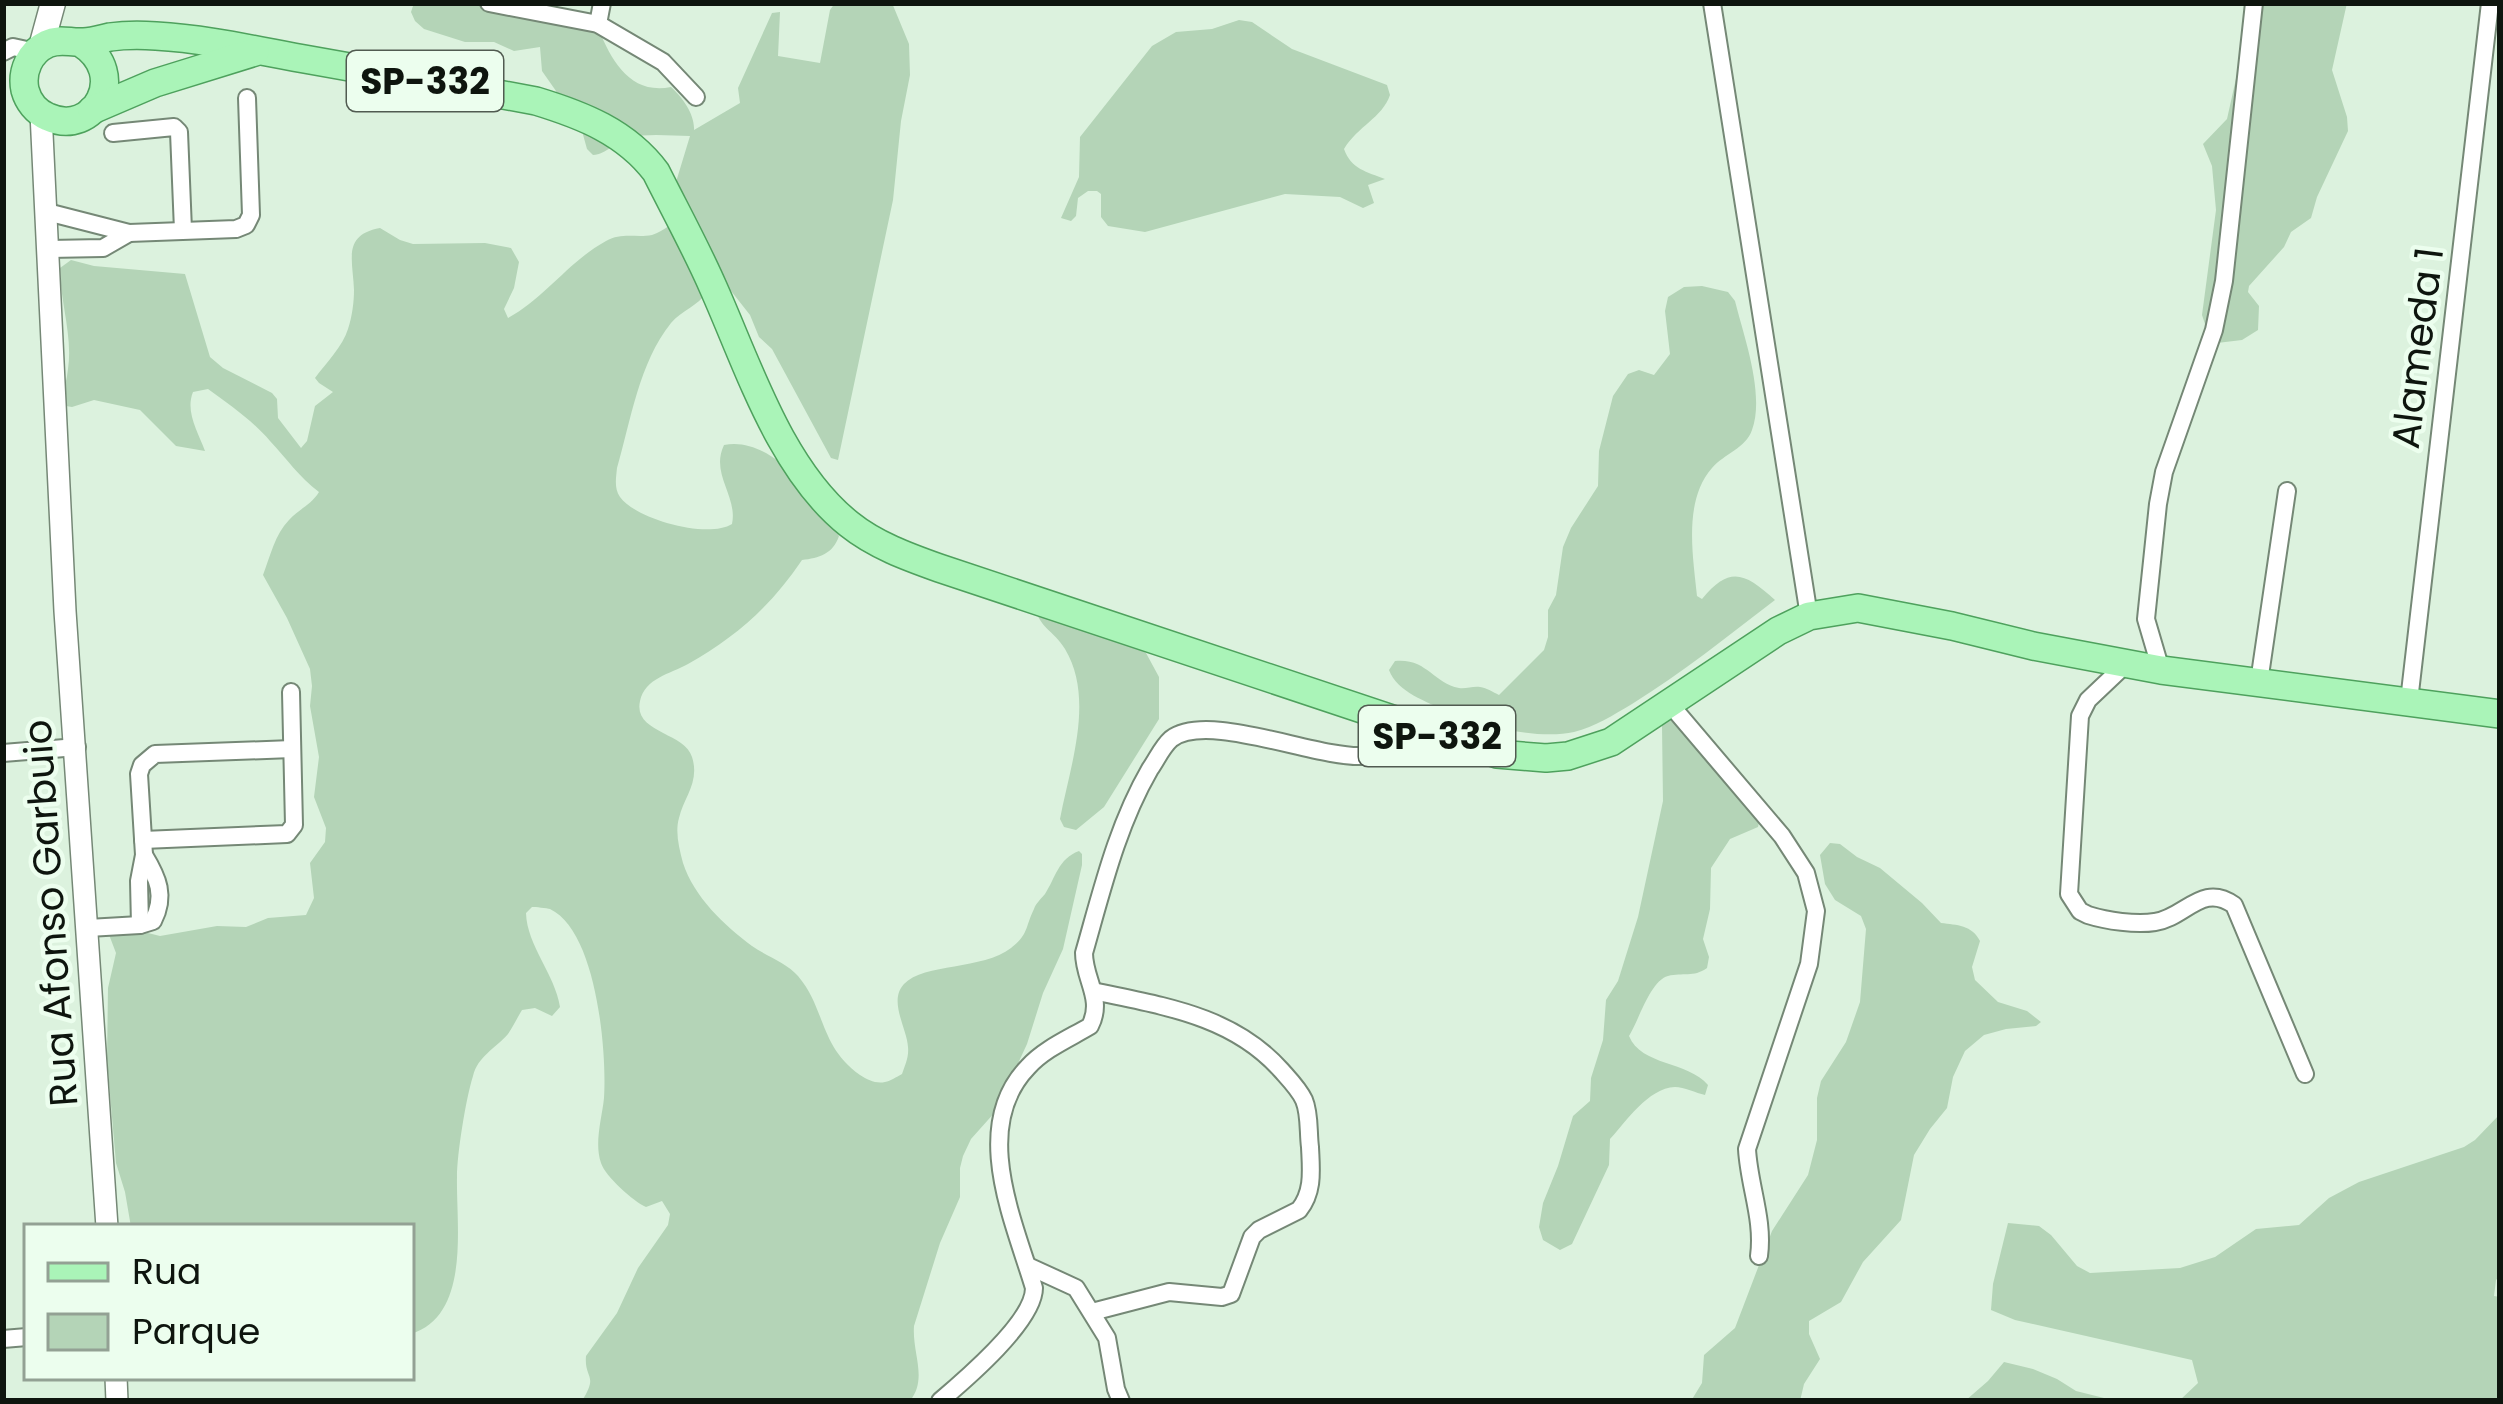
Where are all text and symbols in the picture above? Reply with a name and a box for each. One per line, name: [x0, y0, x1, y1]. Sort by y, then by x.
road number: SP-332: [347, 51, 503, 111]
street label: Alameda 1: [2378, 244, 2457, 452]
road number: SP-332: [1359, 706, 1515, 766]
street label: Rua Afonso Garbuio: [10, 718, 91, 1108]
legend: [24, 1224, 414, 1380]
text: Rua: [132, 1246, 201, 1297]
text: Parque: [132, 1306, 260, 1357]

